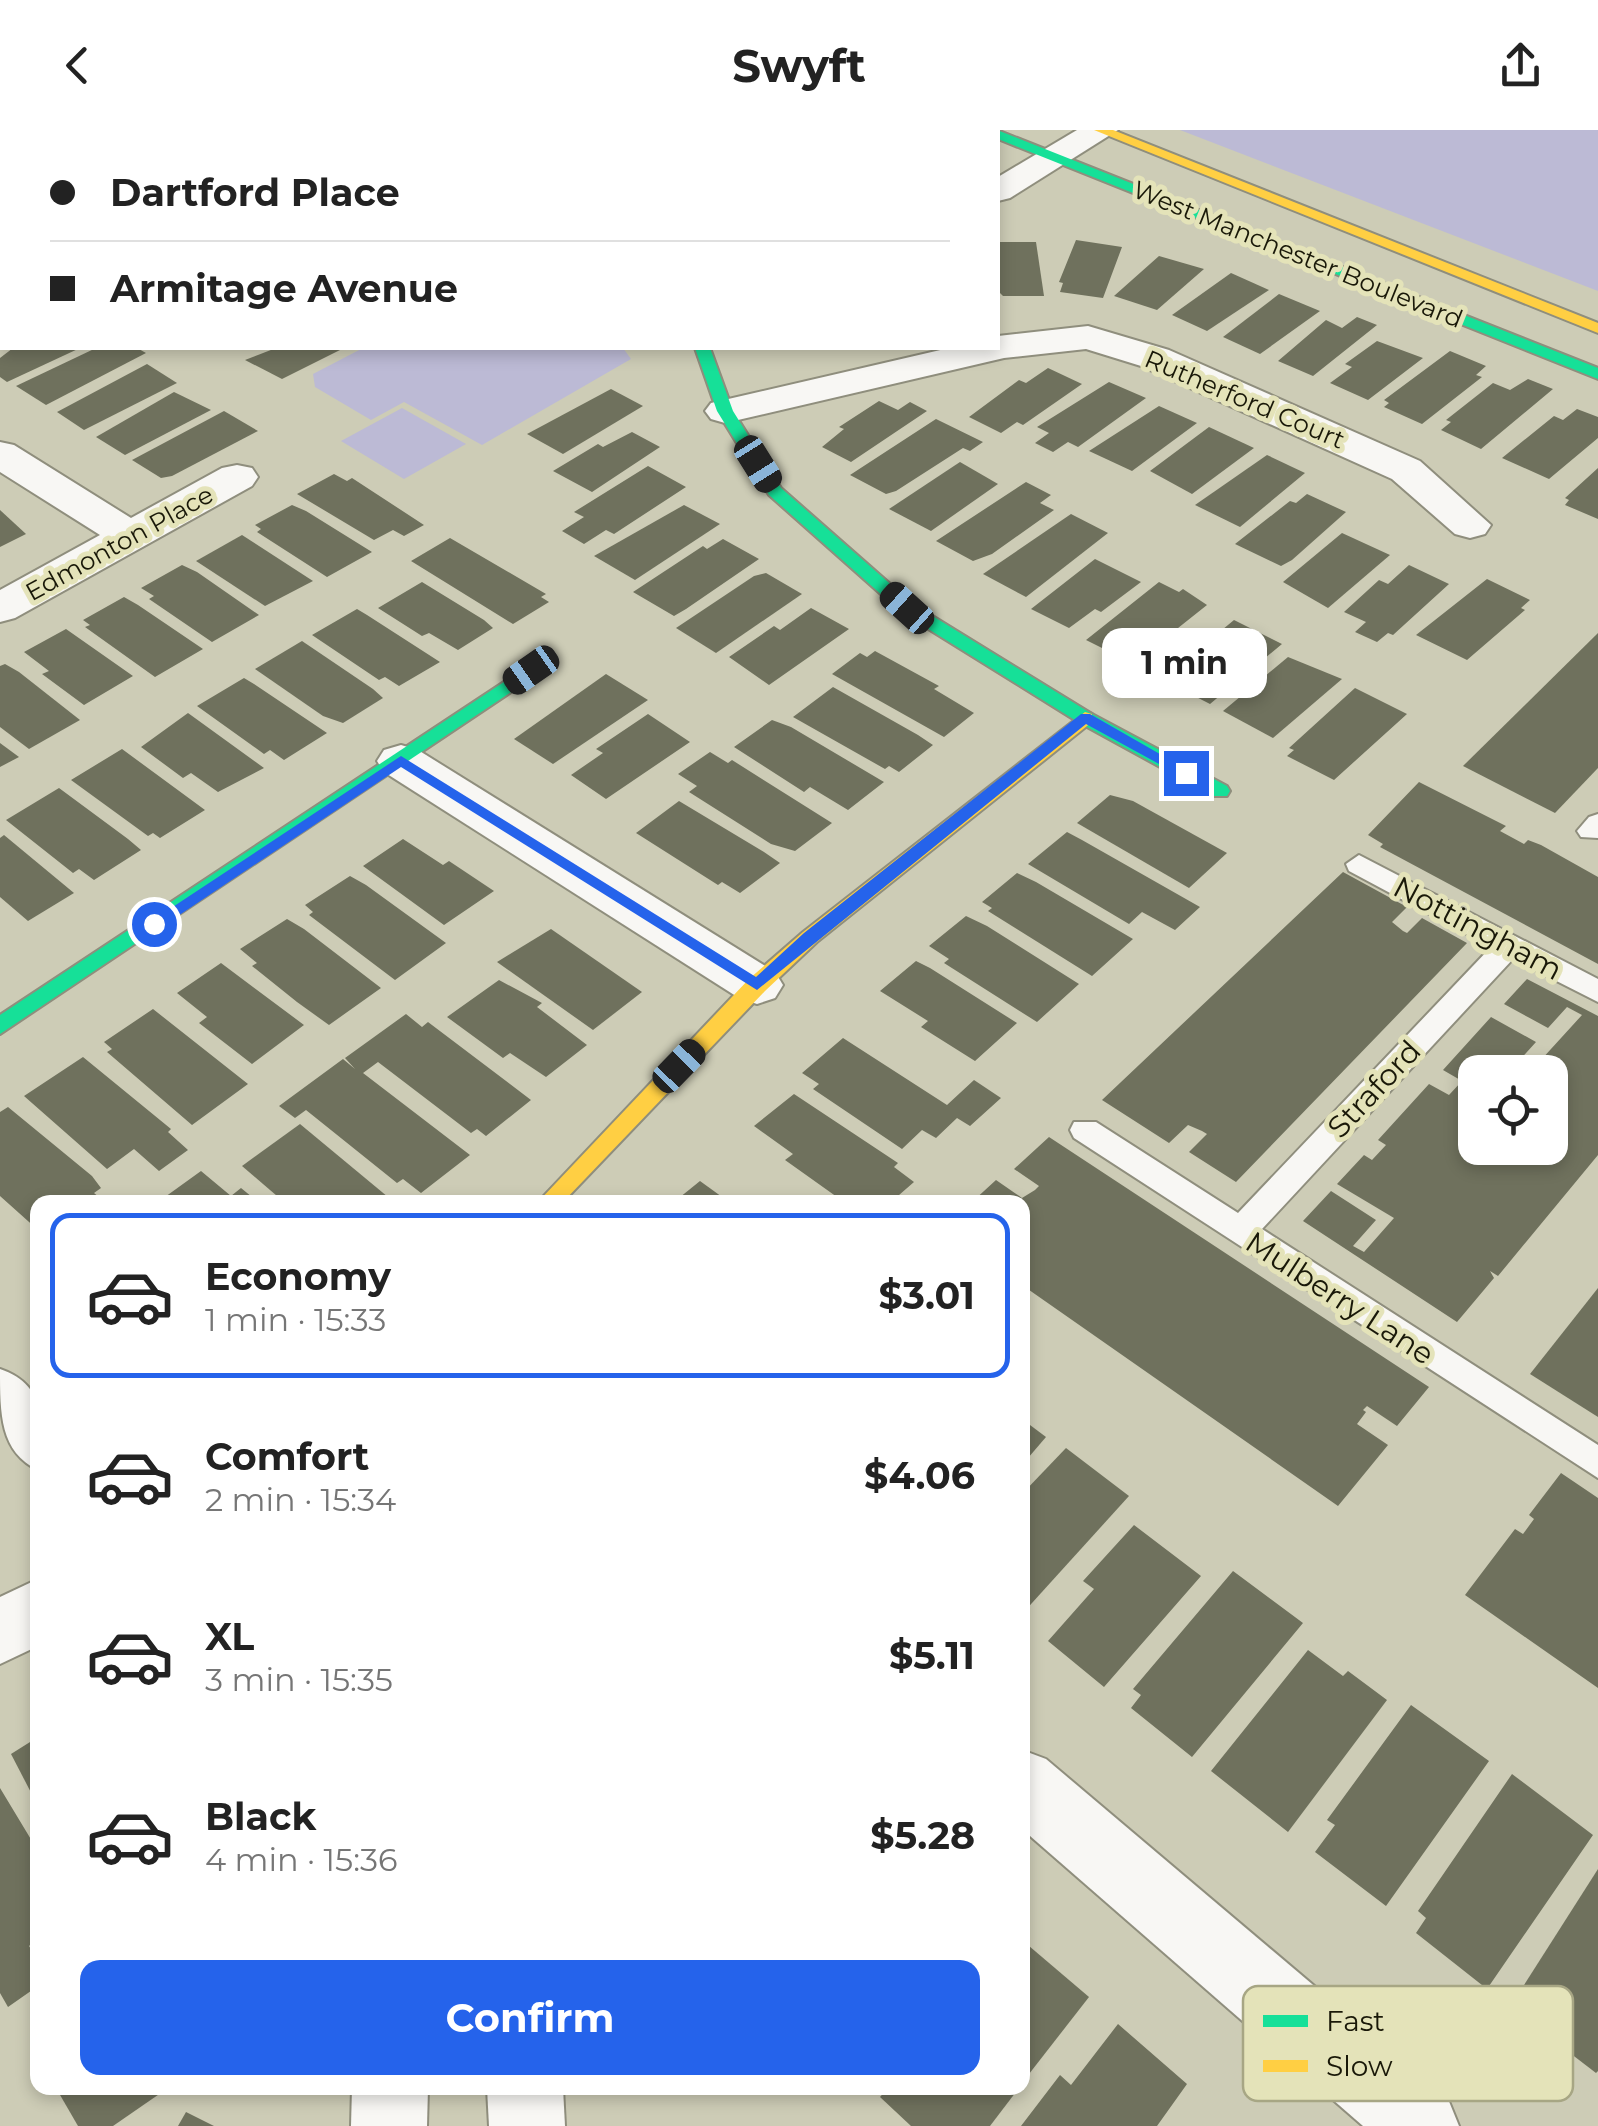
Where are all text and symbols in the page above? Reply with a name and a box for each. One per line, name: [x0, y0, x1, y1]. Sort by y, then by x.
icon: back: [50, 38, 105, 93]
text: Swyft: [732, 38, 866, 93]
icon: share: [1493, 38, 1548, 93]
text: Dartford Place: [110, 169, 400, 216]
street label: West Manchester Boulevard: [1129, 174, 1467, 334]
text: Armitage Avenue: [110, 265, 458, 312]
street label: Rutherford Court: [1140, 343, 1350, 455]
car: [729, 431, 787, 497]
street label: Edmonton Place: [20, 479, 218, 607]
car: [875, 577, 939, 639]
callout: 1 min: [1104, 628, 1268, 698]
car: [498, 641, 564, 699]
text: 1 min: [1141, 643, 1228, 682]
route end: [1164, 751, 1209, 796]
street label: Nottingham: [1387, 868, 1569, 988]
route start: [132, 902, 177, 947]
street label: Straford: [1320, 1033, 1428, 1145]
car: [647, 1034, 711, 1098]
map controls: [1458, 1055, 1568, 1165]
button: locate: [1458, 1055, 1568, 1165]
street label: Mulberry Lane: [1239, 1223, 1441, 1373]
icon: car: [85, 1251, 175, 1341]
text: Economy: [205, 1253, 391, 1300]
text: $3.01: [878, 1272, 975, 1319]
text: 1 min · 15:33: [205, 1300, 386, 1339]
icon: car: [85, 1431, 175, 1521]
text: Comfort: [205, 1433, 369, 1480]
text: $4.06: [864, 1452, 975, 1499]
text: 2 min · 15:34: [205, 1480, 396, 1519]
icon: car: [85, 1611, 175, 1701]
text: XL: [205, 1613, 254, 1660]
text: $5.11: [889, 1632, 975, 1679]
text: 3 min · 15:35: [205, 1660, 393, 1699]
icon: car: [85, 1791, 175, 1881]
text: Black: [205, 1793, 316, 1840]
text: $5.28: [870, 1812, 975, 1859]
text: 4 min · 15:36: [205, 1840, 398, 1879]
button: Confirm: [80, 1960, 980, 2075]
legend: [1243, 1986, 1573, 2101]
text: Fast: [1326, 2004, 1385, 2038]
text: Slow: [1326, 2049, 1393, 2083]

